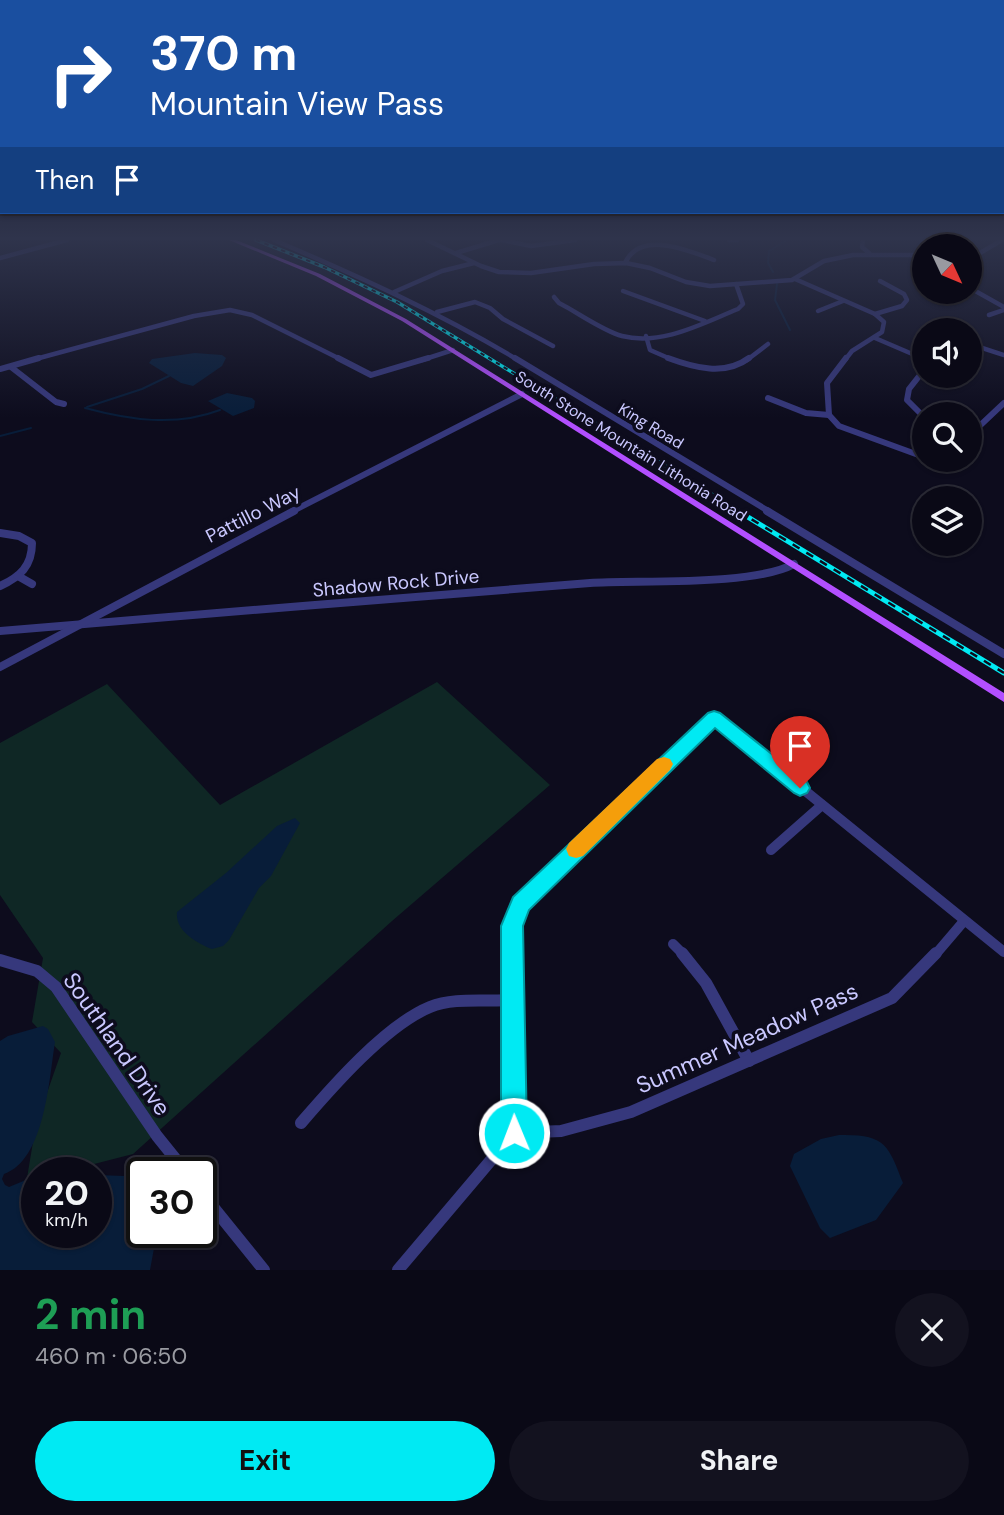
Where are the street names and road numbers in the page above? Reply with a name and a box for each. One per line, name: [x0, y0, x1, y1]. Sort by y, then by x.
street label: South Stone Mountain Lithonia Road: [511, 366, 751, 526]
street label: King Road: [614, 398, 688, 454]
street label: Pattillo Way: [201, 479, 305, 549]
street label: Shadow Rock Drive: [312, 563, 480, 603]
street label: Southland Drive: [56, 966, 178, 1122]
street label: Summer Meadow Pass: [631, 976, 863, 1100]

